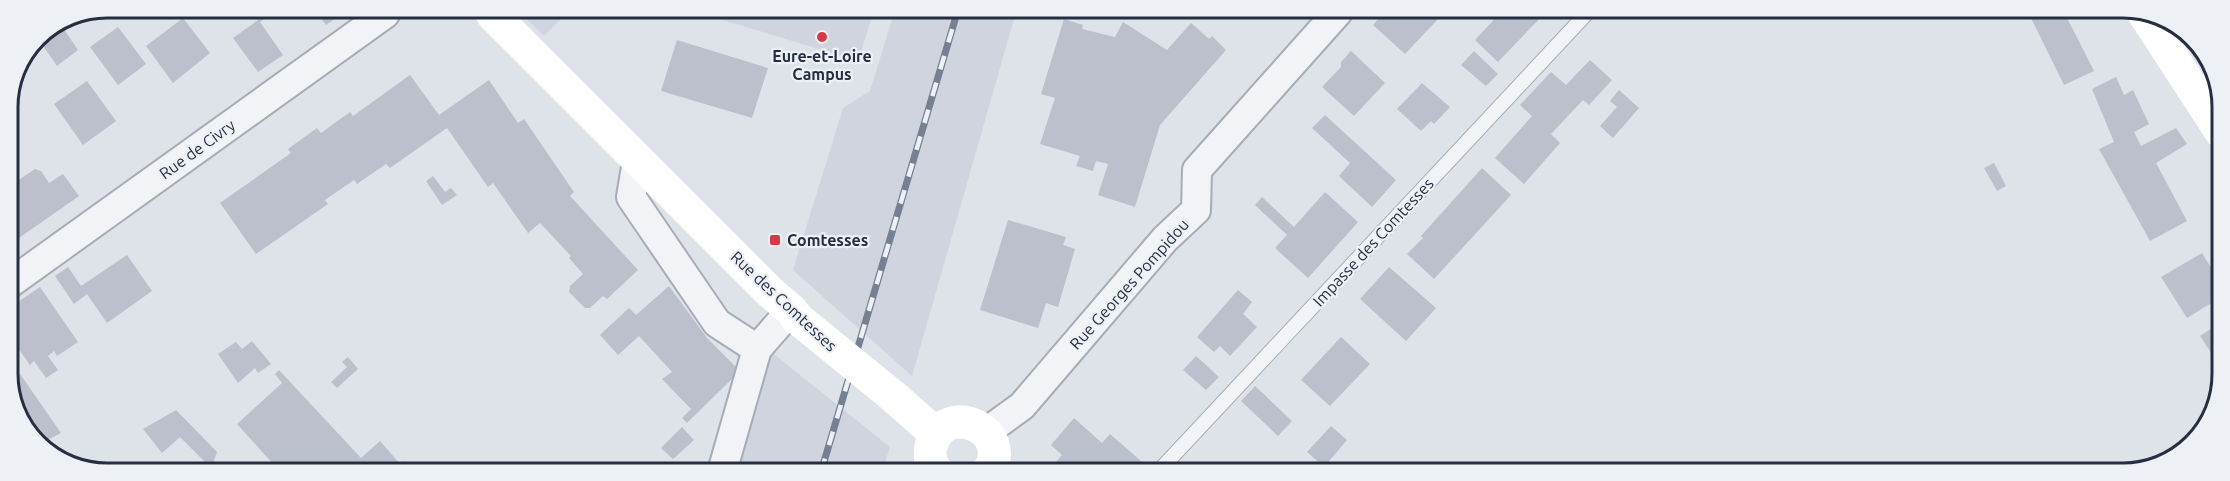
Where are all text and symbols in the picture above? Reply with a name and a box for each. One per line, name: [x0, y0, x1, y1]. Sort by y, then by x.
marker: Eure-et-Loire Campus: [815, 30, 829, 44]
place label: Eure-et-Loire Campus: [772, 47, 872, 83]
street label: Rue de Civry: [156, 115, 239, 182]
street label: Impasse des Comtesses: [1309, 174, 1437, 310]
street label: Rue Georges Pompidou: [1066, 215, 1192, 353]
place label: Comtesses: [787, 231, 868, 249]
marker: Comtesses: [768, 233, 782, 247]
street label: Rue des Comtesses: [727, 247, 841, 355]

